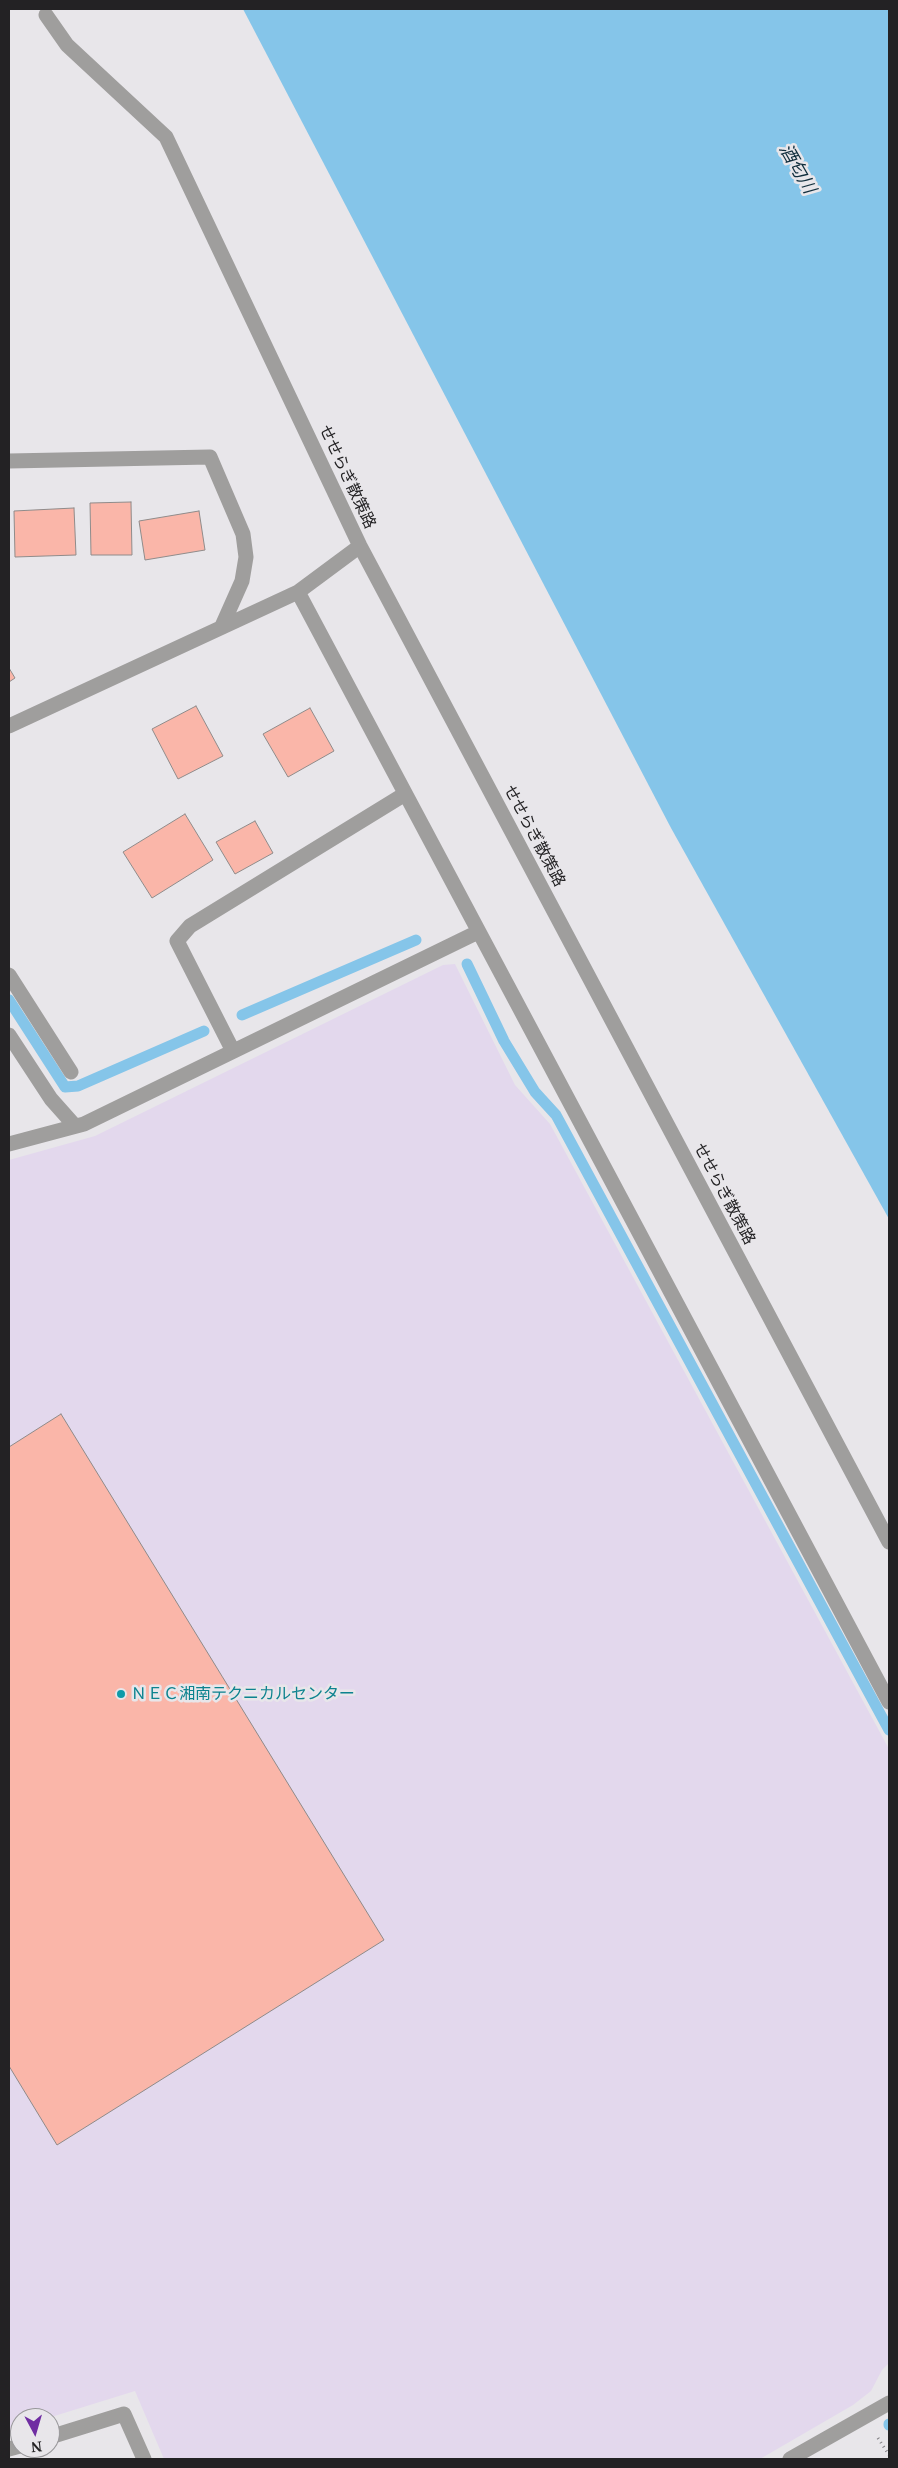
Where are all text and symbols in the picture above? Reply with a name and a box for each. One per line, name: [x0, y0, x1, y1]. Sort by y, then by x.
water label: 酒匂川: [774, 140, 820, 198]
street label: せせらぎ散策路: [315, 422, 379, 532]
street label: せせらぎ散策路: [499, 782, 569, 890]
street label: せせらぎ散策路: [689, 1140, 759, 1248]
place label: ＮＥＣ湘南テクニカルセンター: [131, 1684, 355, 1704]
marker: ＮＥＣ湘南テクニカルセンター: [115, 1688, 127, 1700]
north arrow: [10, 2408, 60, 2458]
text: N: [30, 2437, 43, 2457]

